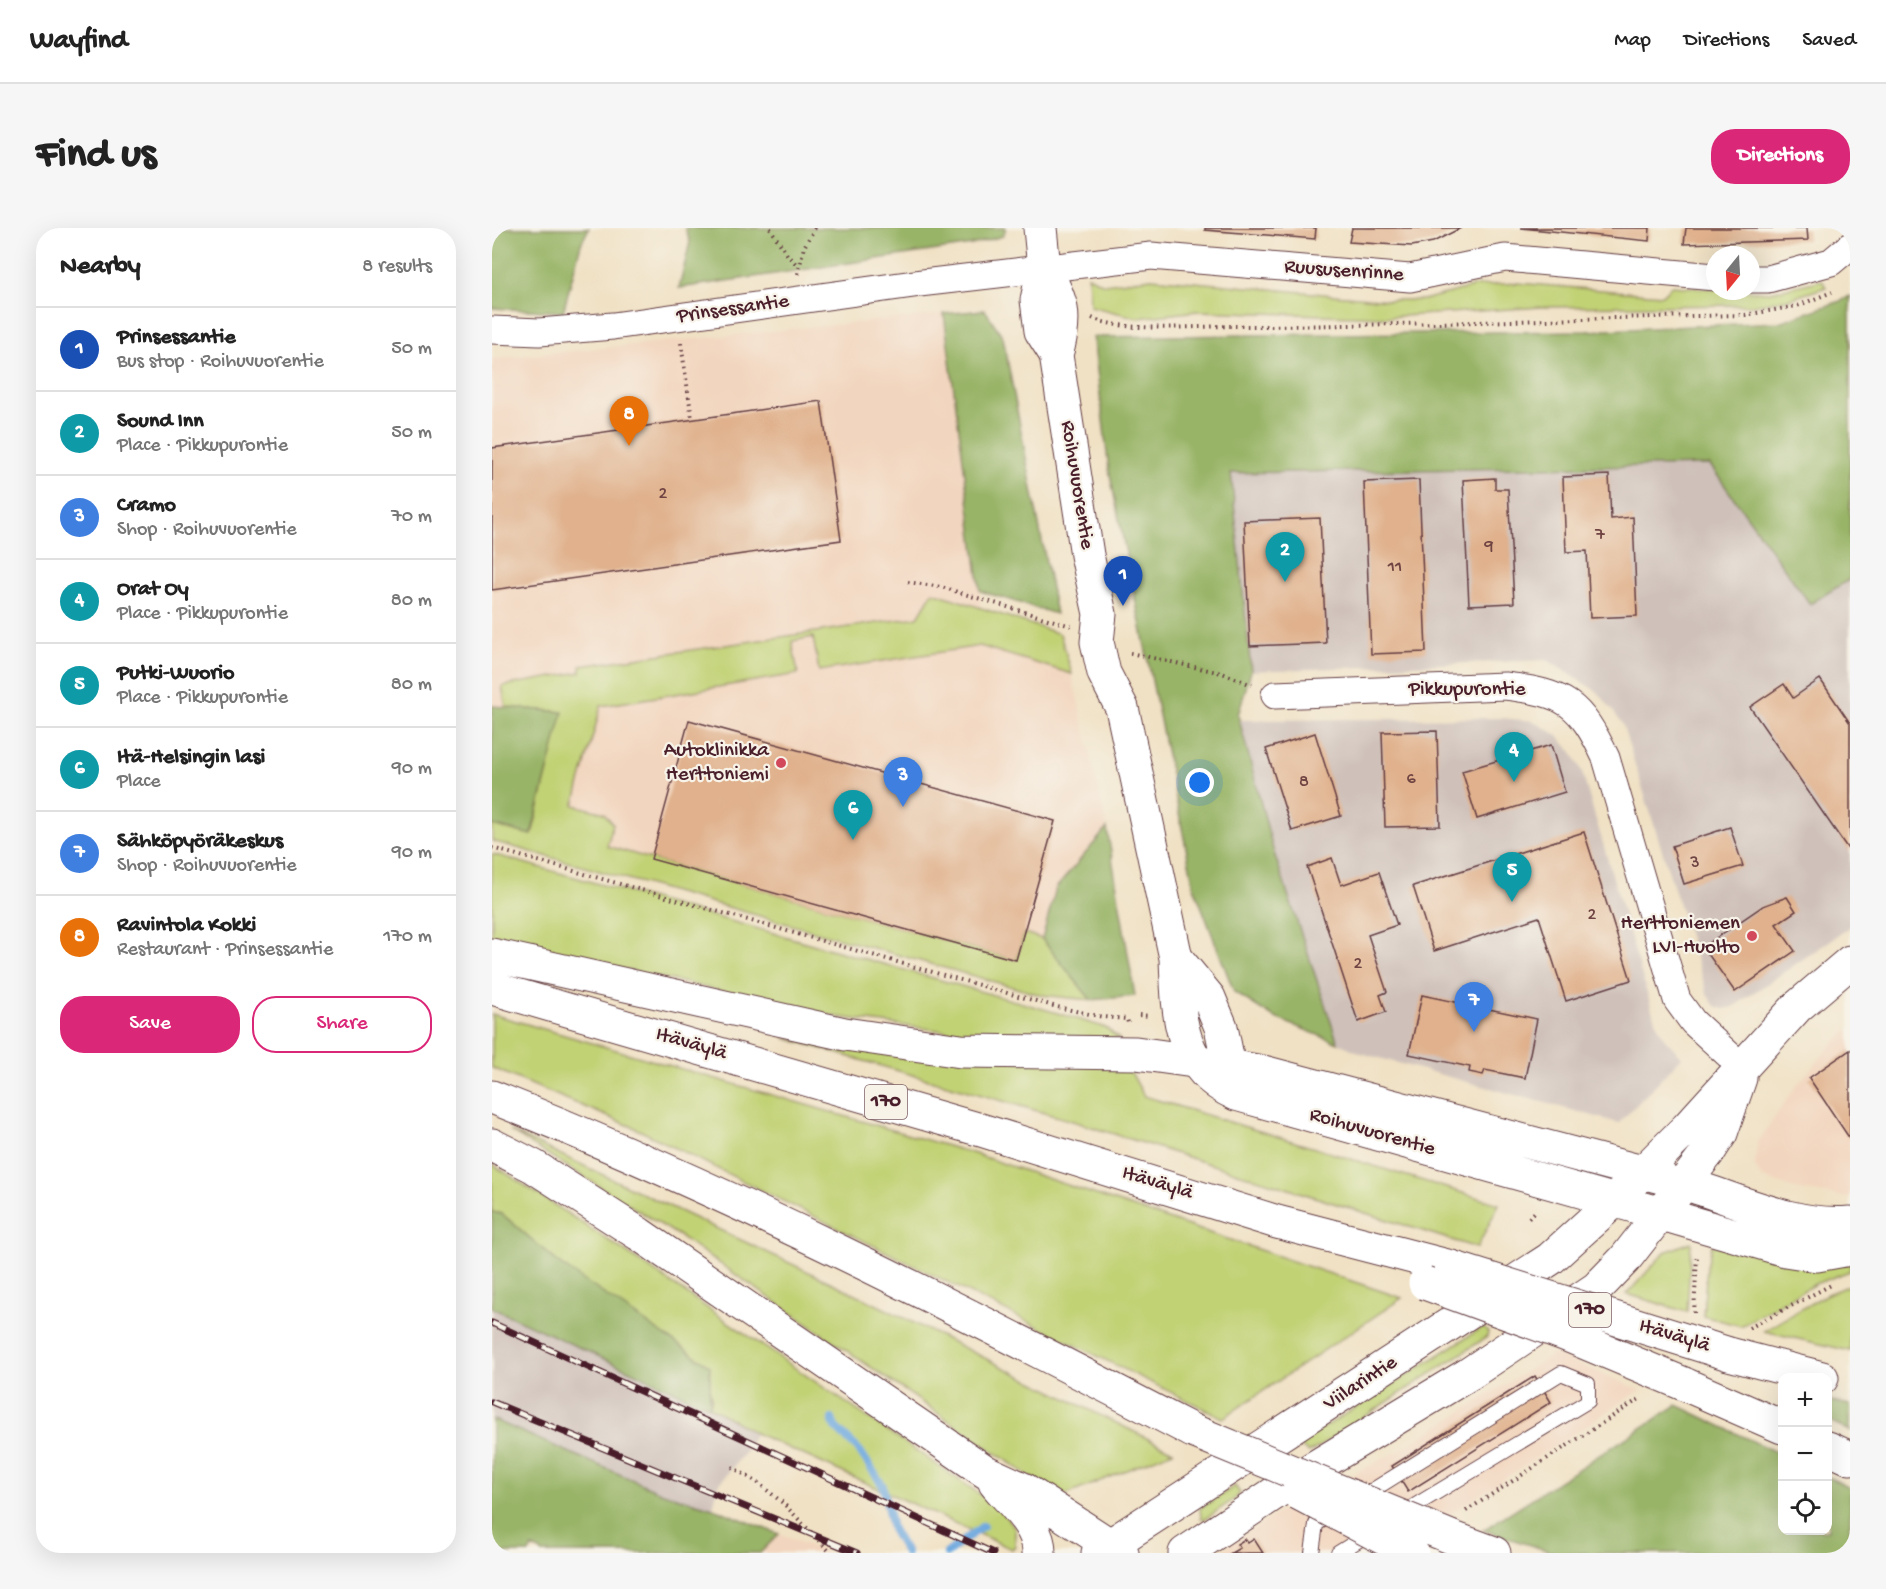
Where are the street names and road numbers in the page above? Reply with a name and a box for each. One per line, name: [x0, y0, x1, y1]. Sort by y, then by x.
street label: Ruususenrinne: [1283, 255, 1406, 289]
street label: Prinsessantie: [674, 290, 792, 330]
street label: Roihuvuorentie: [1053, 419, 1099, 552]
street label: Pikkupurontie: [1407, 678, 1527, 703]
street label: Itäväylä: [653, 1023, 731, 1067]
road number: 170: [865, 1085, 907, 1119]
street label: Roihuvuorentie: [1306, 1103, 1439, 1163]
street label: Itäväylä: [1119, 1161, 1197, 1207]
road number: 170: [1569, 1293, 1611, 1327]
street label: Itäväylä: [1636, 1314, 1714, 1360]
street label: Viilarintie: [1319, 1350, 1404, 1418]

